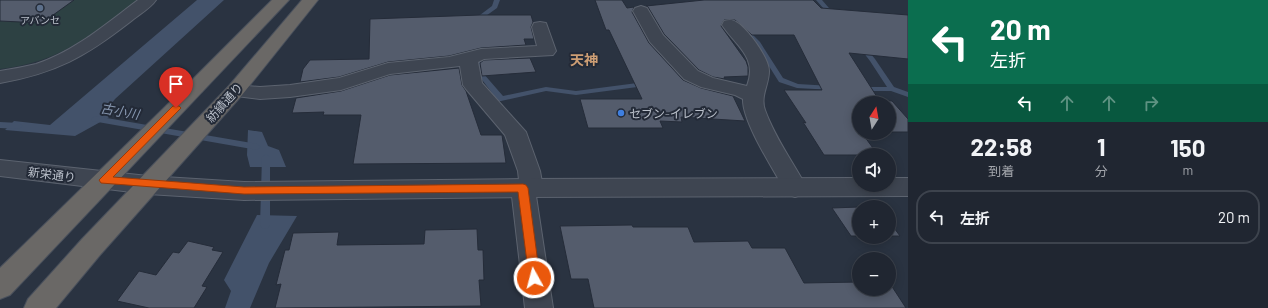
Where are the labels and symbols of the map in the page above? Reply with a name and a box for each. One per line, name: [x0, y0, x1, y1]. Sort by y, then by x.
marker: アバンセ: [35, 3, 45, 13]
place label: アバンセ: [20, 14, 60, 26]
district label: 天神: [570, 51, 598, 68]
pin: [159, 67, 193, 108]
street label: 紡績通り: [203, 79, 245, 125]
north arrow: [852, 96, 896, 140]
water label: 古小川: [99, 100, 143, 123]
place label: セブン-イレブン: [629, 106, 718, 120]
marker: セブン-イレブン: [616, 108, 626, 118]
street label: 新栄通り: [27, 164, 77, 184]
position arrow: [513, 257, 555, 299]

